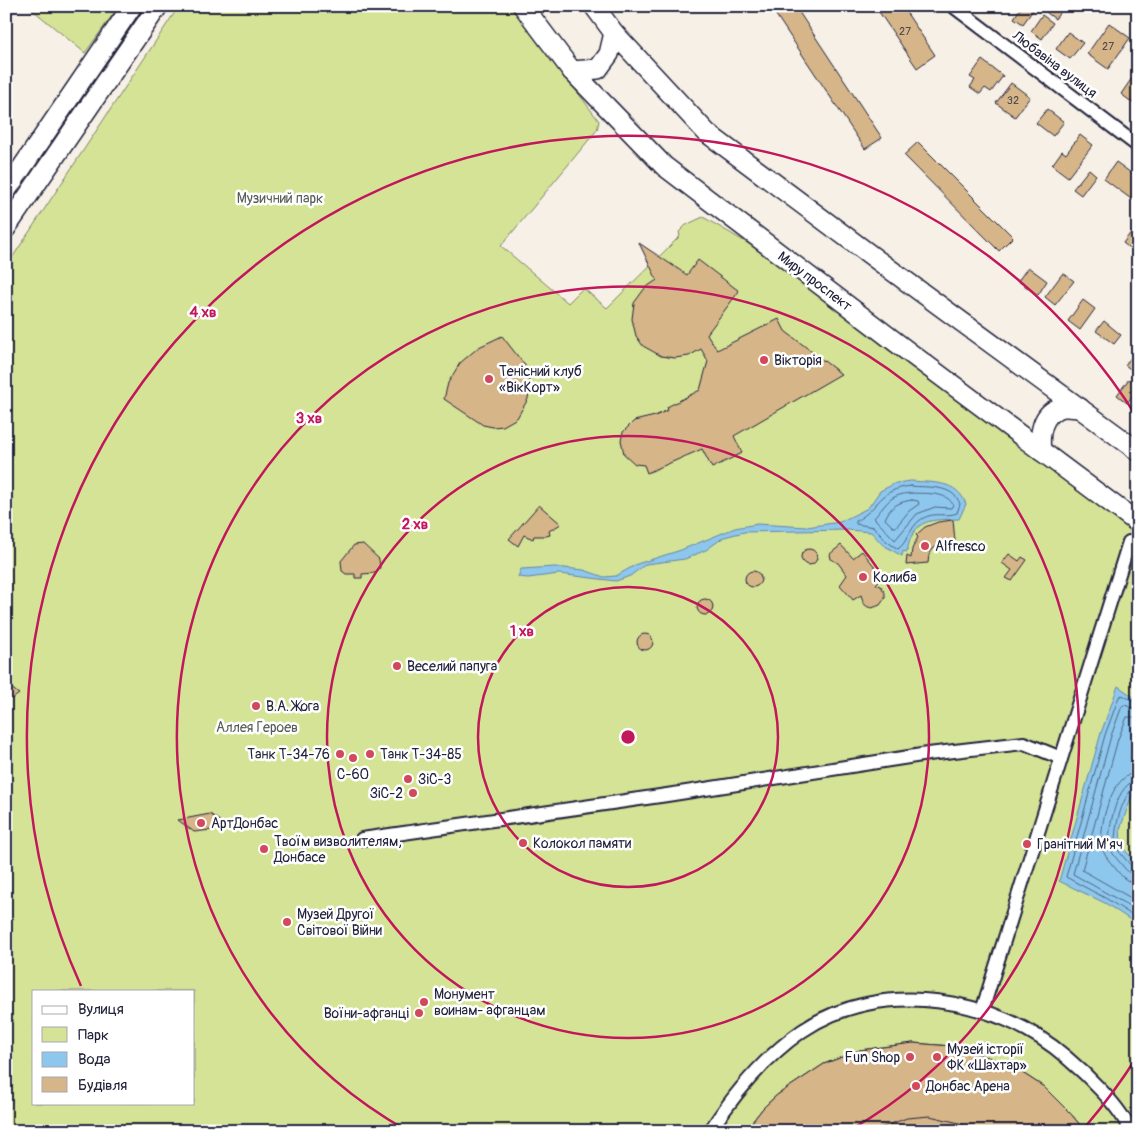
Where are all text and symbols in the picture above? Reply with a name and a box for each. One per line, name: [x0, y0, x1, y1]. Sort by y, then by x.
house number: 27: [899, 25, 911, 38]
street label: Любавіна вулиця: [1008, 26, 1100, 102]
house number: 27: [1102, 40, 1114, 53]
house number: 32: [1007, 94, 1019, 107]
park label: Музичний парк: [237, 190, 323, 207]
street label: Миру проспект: [774, 248, 855, 315]
text: 4 хв: [190, 303, 216, 322]
place label: Вікторія: [774, 352, 822, 369]
marker: Вікторія: [758, 354, 770, 366]
place label: Тенісний клуб «ВікКорт»: [499, 363, 582, 396]
marker: Тенісний клуб «ВікКорт»: [483, 373, 495, 385]
text: 3 хв: [296, 409, 322, 428]
text: 2 хв: [402, 515, 428, 534]
place label: Alfresco: [935, 538, 986, 555]
marker: Alfresco: [919, 540, 931, 552]
place label: Колиба: [873, 569, 917, 586]
marker: Колиба: [857, 571, 869, 583]
text: 1 хв: [510, 622, 534, 641]
place label: Веселий папуга: [407, 658, 497, 675]
marker: Веселий папуга: [391, 660, 403, 672]
place label: В.А. Жога: [266, 698, 319, 715]
marker: В.А. Жога: [250, 700, 262, 712]
park label: Аллея Героев: [216, 719, 298, 736]
centre of rings: [619, 728, 637, 746]
place label: Танк Т-34-76: [247, 746, 330, 763]
place label: Танк Т-34-85: [380, 746, 462, 763]
marker: Танк Т-34-76: [334, 748, 346, 760]
marker: Танк Т-34-85: [364, 748, 376, 760]
marker: С-60: [347, 752, 359, 764]
place label: С-60: [337, 766, 369, 783]
place label: ЗіС-3: [418, 771, 451, 788]
marker: ЗіС-3: [402, 773, 414, 785]
place label: ЗіС-2: [370, 785, 403, 802]
marker: ЗіС-2: [407, 787, 419, 799]
place label: АртДонбас: [211, 815, 278, 832]
marker: АртДонбас: [195, 817, 207, 829]
place label: Твоїм визволителям, Донбасе: [273, 833, 402, 866]
place label: Колокол памяти: [533, 835, 631, 852]
place label: Гранітний М'яч: [1037, 836, 1123, 853]
marker: Колокол памяти: [517, 837, 529, 849]
marker: Гранітний М'яч: [1021, 838, 1033, 850]
marker: Твоїм визволителям, Донбасе: [258, 843, 270, 855]
place label: Музей Другої Світової Війни: [297, 906, 382, 939]
marker: Музей Другої Світової Війни: [281, 916, 293, 928]
place label: Монумент воинам- афганцам: [434, 986, 546, 1019]
legend: [32, 990, 195, 1104]
marker: Монумент воинам- афганцам: [418, 996, 430, 1008]
text: Вулиця: [78, 1000, 124, 1019]
place label: Воїни-афганці: [324, 1005, 409, 1022]
marker: Воїни-афганці: [413, 1007, 425, 1019]
text: Парк: [78, 1026, 109, 1045]
place label: Музей історії ФК «Шахтар»: [947, 1041, 1027, 1074]
place label: Fun Shop: [845, 1049, 900, 1066]
text: Вода: [78, 1050, 111, 1069]
marker: Fun Shop: [904, 1051, 916, 1063]
marker: Музей історії ФК «Шахтар»: [931, 1051, 943, 1063]
text: Будівля: [78, 1076, 127, 1095]
place label: Донбас Арена: [925, 1078, 1010, 1095]
marker: Донбас Арена: [910, 1080, 922, 1092]

